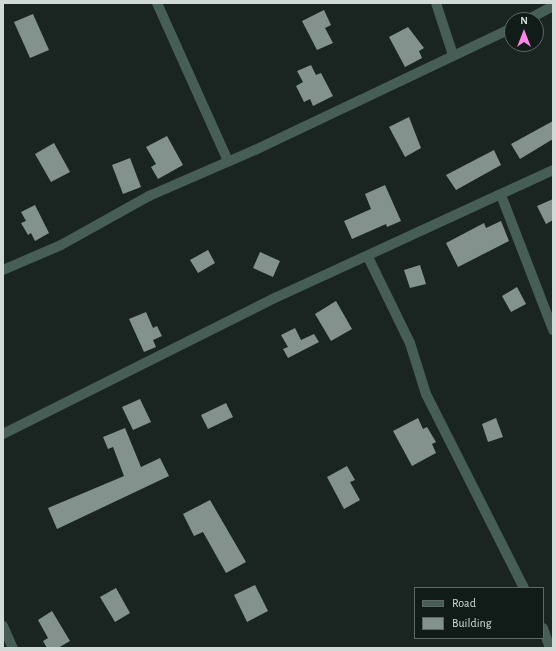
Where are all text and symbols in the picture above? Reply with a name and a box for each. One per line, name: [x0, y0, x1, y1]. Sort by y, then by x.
north arrow: [504, 12, 544, 52]
text: N: [520, 15, 528, 26]
legend: [414, 587, 544, 639]
text: Road: [452, 597, 476, 609]
text: Building: [452, 617, 492, 629]

